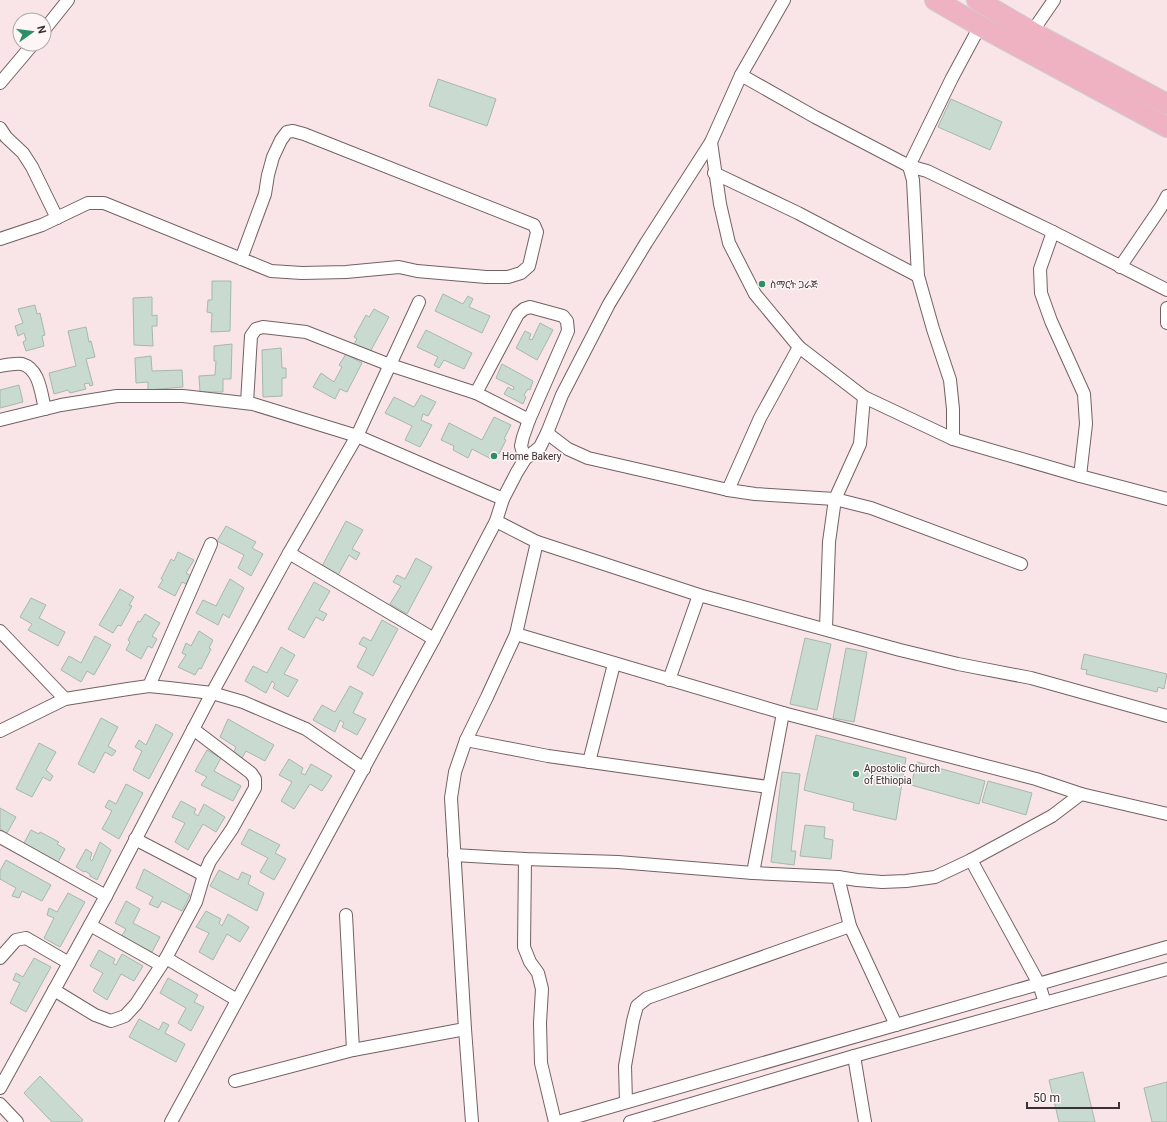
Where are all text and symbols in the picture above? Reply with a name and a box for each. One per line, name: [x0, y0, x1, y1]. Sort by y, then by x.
north arrow: [12, 12, 52, 52]
text: N: [34, 24, 49, 35]
marker: ስማርት ጋራጅ: [757, 279, 767, 289]
place label: ስማርት ጋራጅ: [770, 279, 818, 290]
marker: Home Bakery: [489, 451, 499, 461]
place label: Home Bakery: [502, 451, 562, 462]
place label: Apostolic Church of Ethiopia: [864, 763, 940, 786]
marker: Apostolic Church of Ethiopia: [851, 769, 861, 779]
scale bar: [1027, 1084, 1119, 1110]
text: 50 m: [1033, 1091, 1060, 1105]

